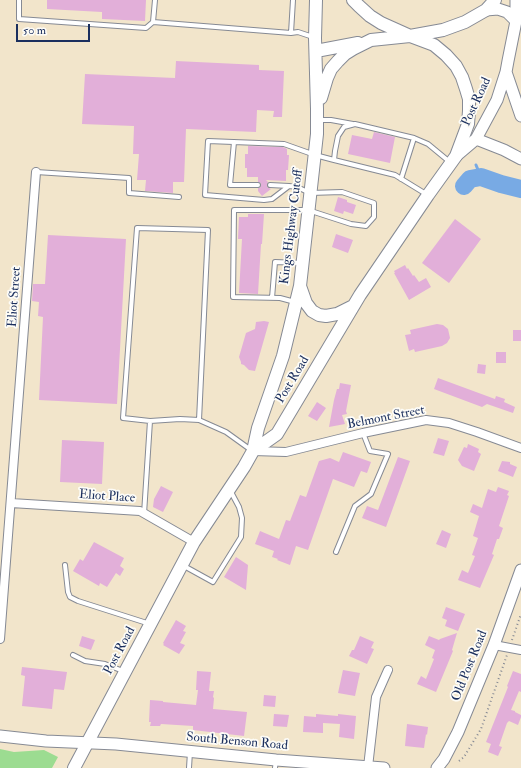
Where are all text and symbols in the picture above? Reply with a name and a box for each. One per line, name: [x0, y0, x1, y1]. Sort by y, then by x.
scale bar: [18, 16, 92, 42]
text: 50 m: [23, 23, 46, 38]
street label: Post Road: [459, 75, 495, 129]
street label: Kings Highway Cutoff: [277, 169, 307, 285]
street label: Eliot Street: [5, 266, 25, 328]
street label: Post Road: [273, 354, 313, 406]
street label: Belmont Street: [346, 403, 426, 433]
street label: Eliot Place: [78, 487, 136, 507]
street label: Post Road: [101, 624, 139, 678]
street label: Old Post Road: [449, 628, 491, 704]
street label: South Benson Road: [186, 730, 288, 754]

